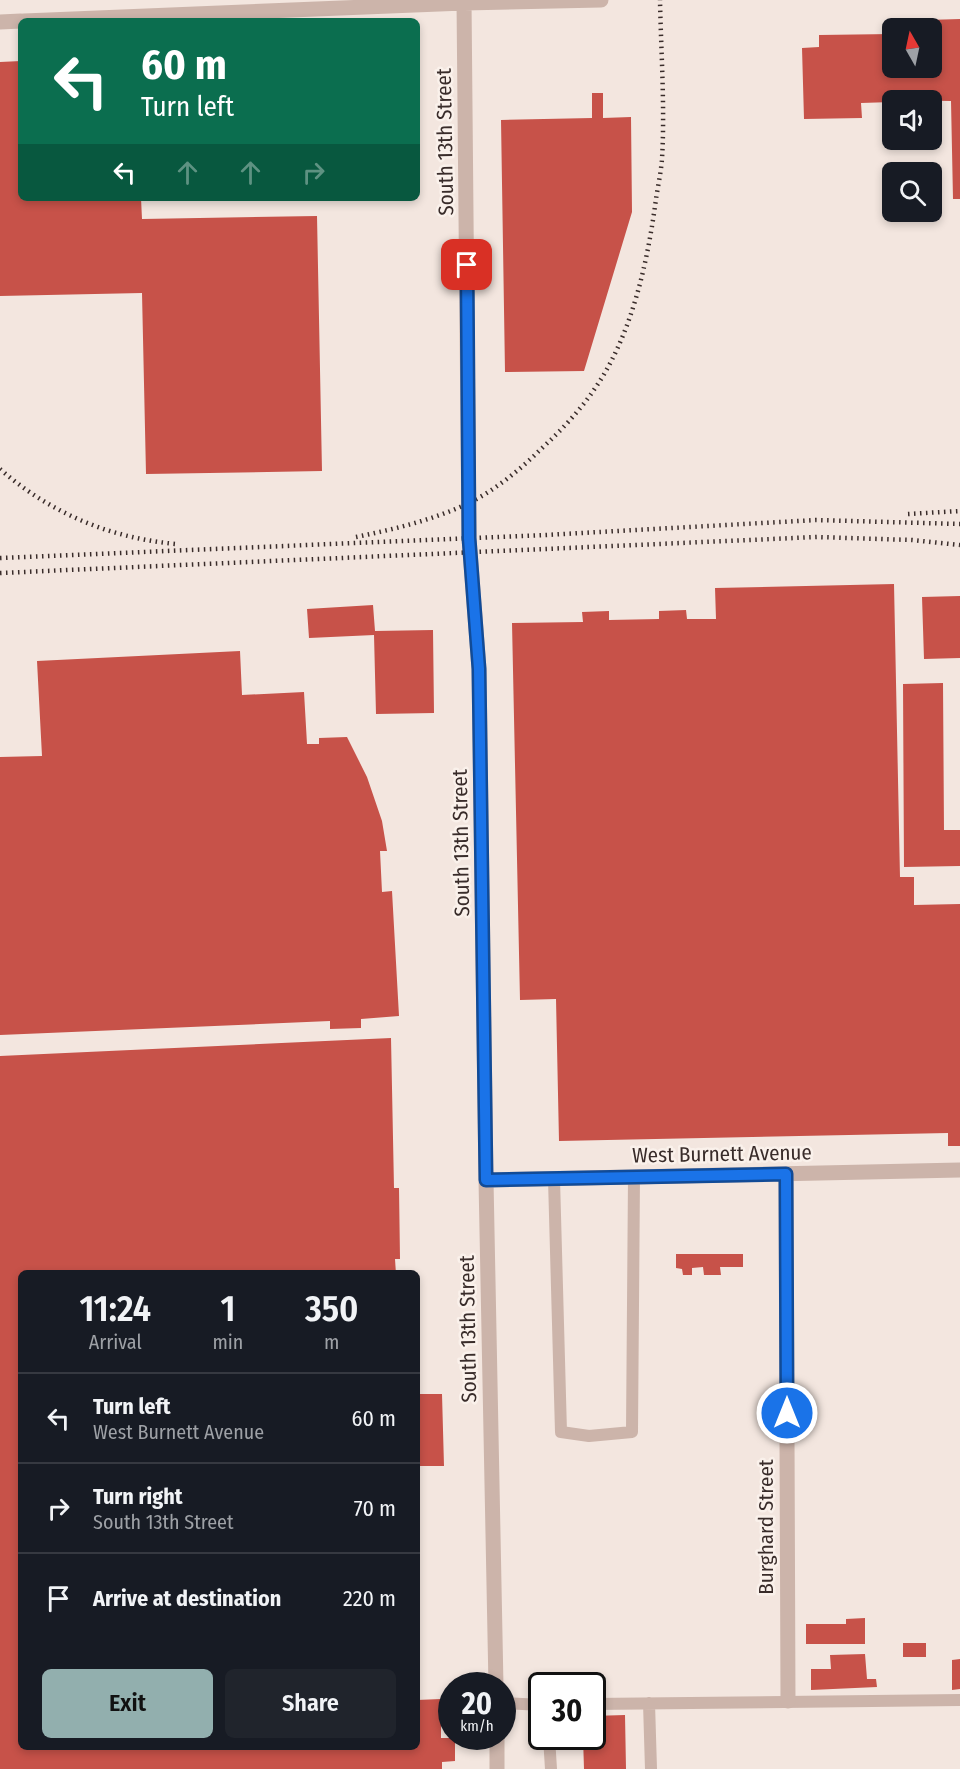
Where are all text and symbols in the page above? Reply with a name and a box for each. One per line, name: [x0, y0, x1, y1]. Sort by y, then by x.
north arrow: [882, 18, 942, 78]
map controls: [882, 18, 942, 222]
text: 60 m: [141, 40, 227, 90]
icon: left: [42, 42, 120, 120]
street label: South 13th Street: [431, 68, 459, 216]
button: sound: [882, 90, 942, 150]
text: Turn left: [141, 91, 234, 123]
icon: left: [108, 156, 141, 189]
icon: ahead: [171, 156, 204, 189]
icon: ahead: [234, 156, 267, 189]
icon: right: [297, 156, 330, 189]
button: search: [882, 162, 942, 222]
pin: [441, 239, 492, 290]
icon: arrive: [450, 248, 483, 281]
street label: South 13th Street: [447, 769, 475, 917]
street label: West Burnett Avenue: [632, 1139, 812, 1169]
street label: South 13th Street: [454, 1255, 482, 1403]
text: 11:24: [79, 1287, 151, 1331]
text: 1: [220, 1287, 235, 1331]
text: 350: [305, 1287, 359, 1331]
text: Arrival: [89, 1330, 142, 1354]
text: min: [212, 1330, 243, 1354]
text: m: [324, 1330, 339, 1354]
position arrow: [755, 1381, 819, 1445]
text: Turn left: [93, 1393, 171, 1420]
icon: left: [42, 1402, 75, 1435]
text: 60 m: [352, 1405, 396, 1432]
text: West Burnett Avenue: [93, 1420, 264, 1444]
street label: Burghard Street: [753, 1459, 779, 1595]
text: Turn right: [93, 1483, 182, 1510]
icon: right: [42, 1492, 75, 1525]
text: 70 m: [354, 1495, 396, 1522]
text: South 13th Street: [93, 1510, 233, 1534]
icon: arrive: [42, 1582, 75, 1615]
text: Arrive at destination: [93, 1585, 281, 1612]
text: 220 m: [343, 1585, 396, 1612]
button: Exit: [42, 1669, 213, 1738]
button: Share: [225, 1669, 396, 1738]
speed limit sign: 30: [528, 1672, 606, 1750]
text: 20: [462, 1686, 492, 1722]
text: km/h: [460, 1717, 494, 1735]

